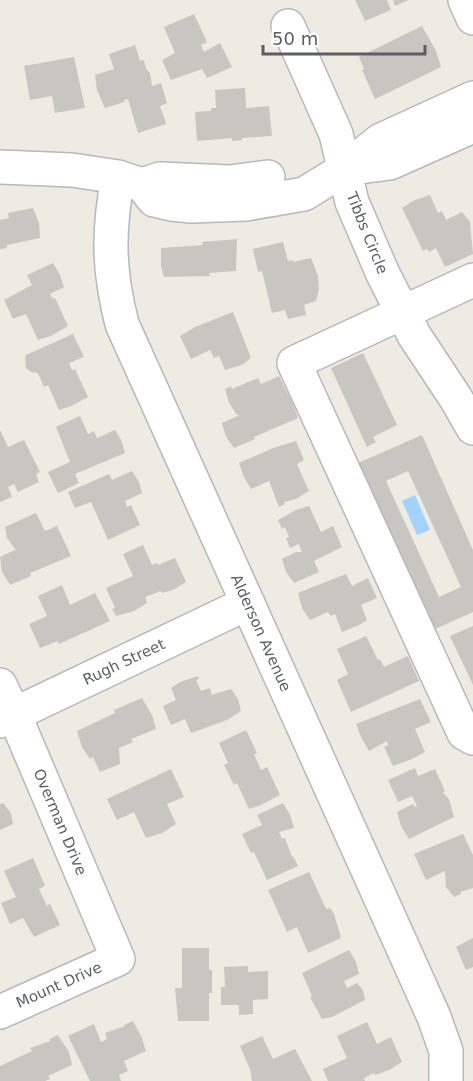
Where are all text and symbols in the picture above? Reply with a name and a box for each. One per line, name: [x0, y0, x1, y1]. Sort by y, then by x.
scale bar: [263, 18, 425, 56]
text: 50 m: [272, 28, 318, 49]
street label: Tibbs Circle: [342, 189, 392, 277]
street label: Alderson Avenue: [227, 572, 295, 694]
street label: Rugh Street: [80, 635, 168, 689]
street label: Overman Drive: [29, 766, 91, 878]
street label: Mount Drive: [13, 958, 105, 1012]

